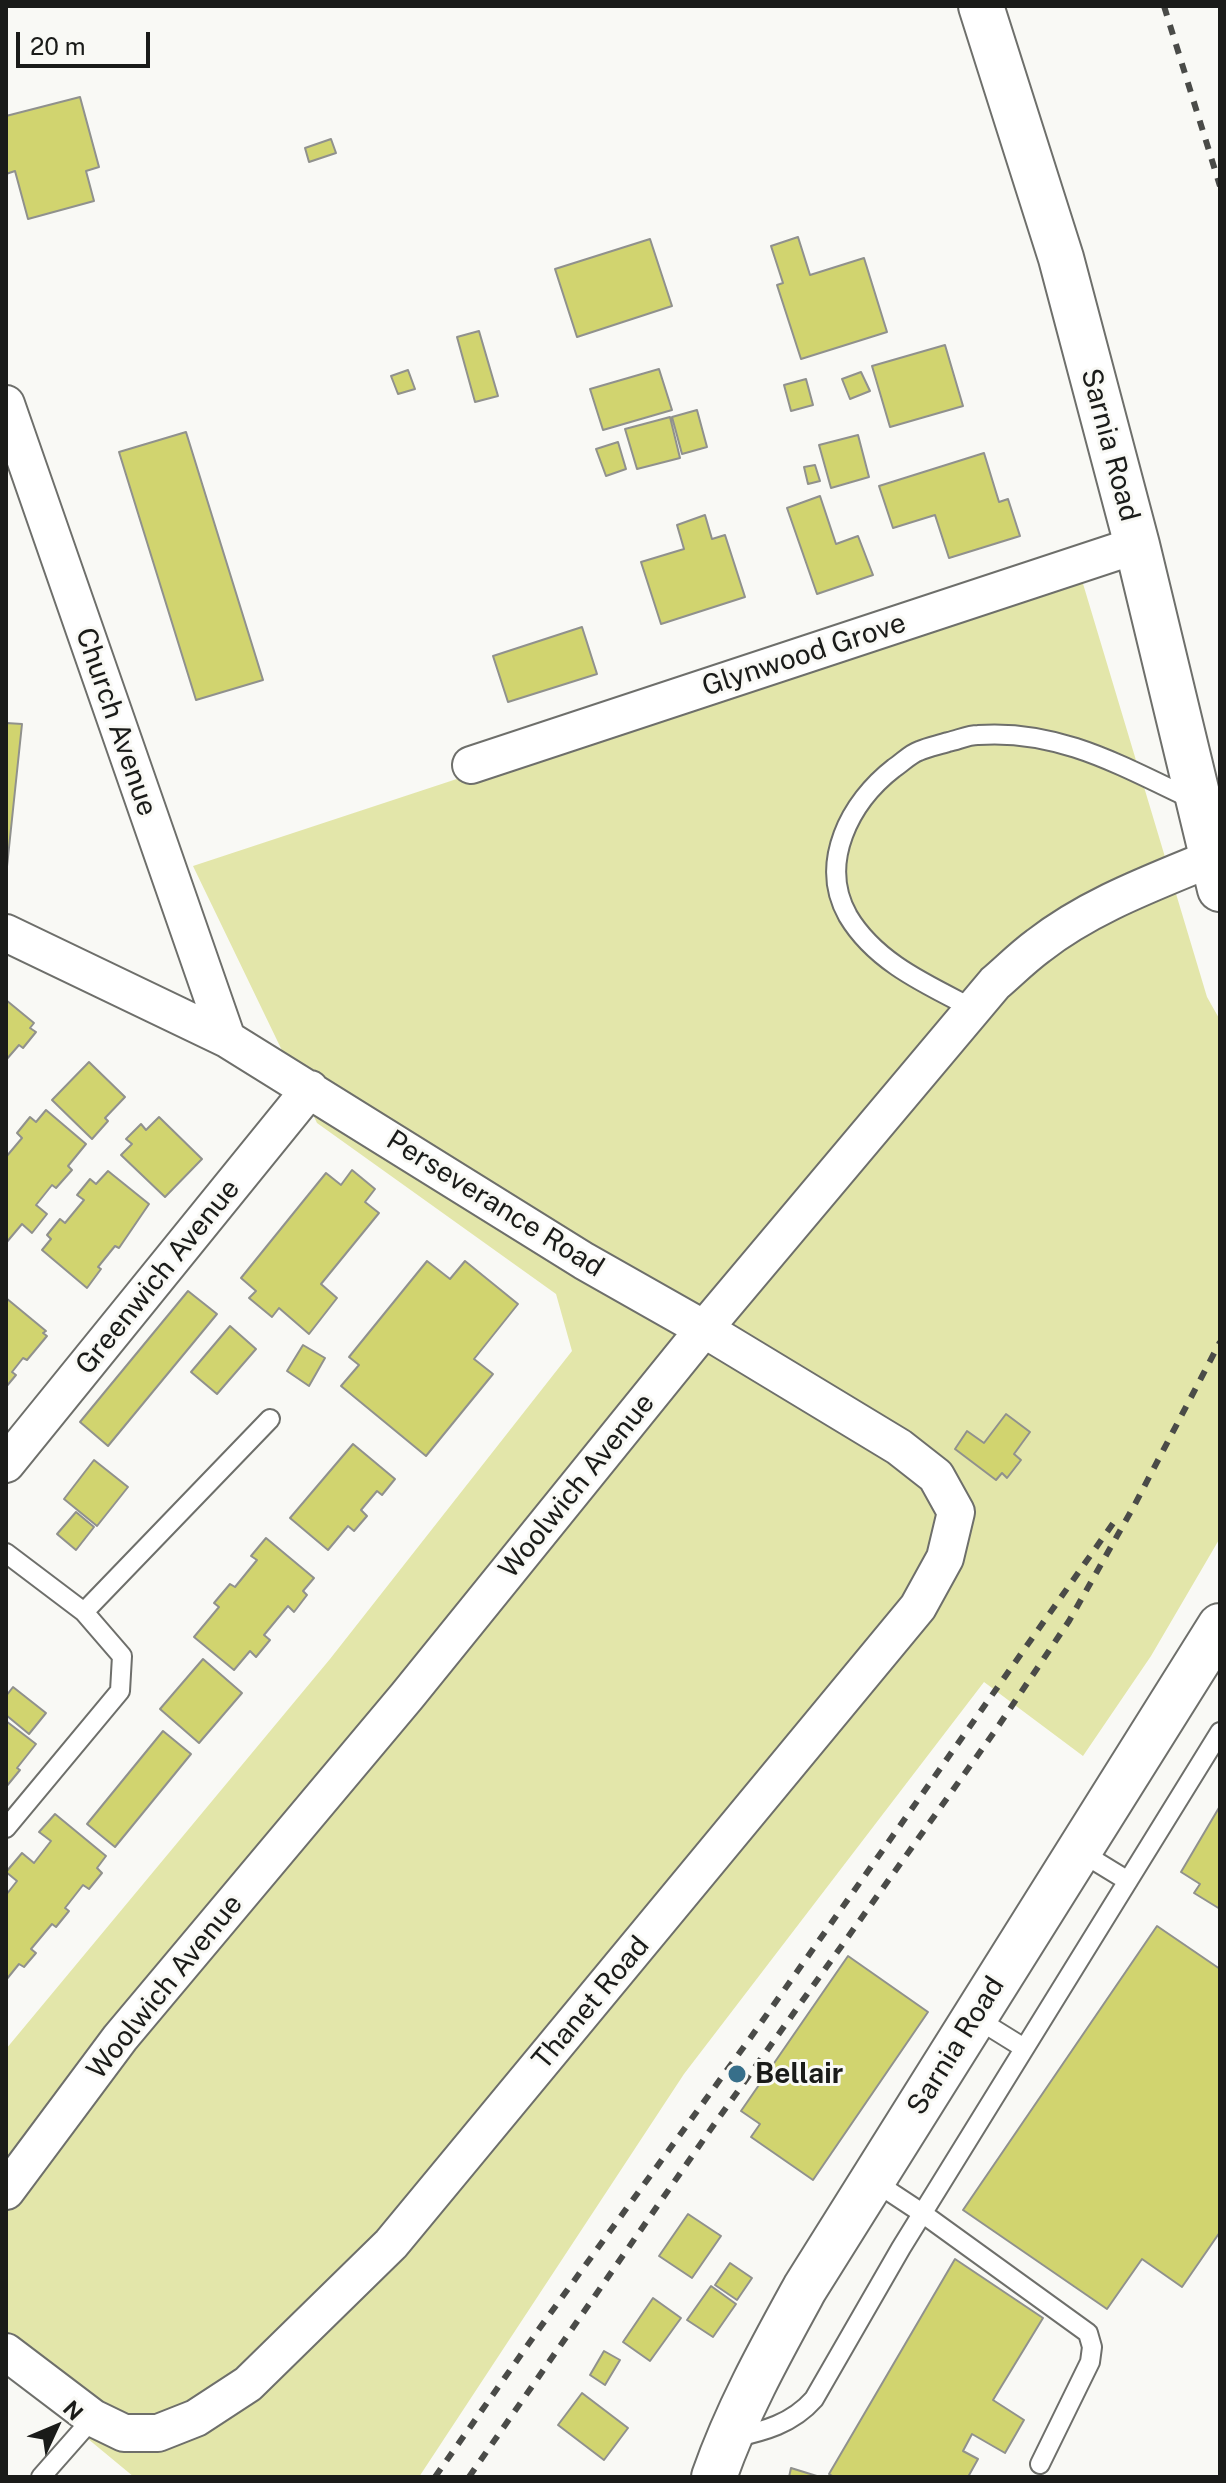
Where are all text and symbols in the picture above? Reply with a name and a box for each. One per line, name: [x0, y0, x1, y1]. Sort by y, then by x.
scale bar: [20, 16, 154, 66]
text: 20 m: [30, 32, 86, 60]
street label: Sarnia Road: [1073, 365, 1147, 525]
street label: Glynwood Grove: [698, 606, 910, 704]
street label: Church Avenue: [68, 624, 164, 820]
street label: Perseverance Road: [380, 1124, 610, 1284]
street label: Greenwich Avenue: [69, 1173, 247, 1381]
street label: Woolwich Avenue: [492, 1387, 662, 1585]
street label: Woolwich Avenue: [80, 1888, 250, 2086]
street label: Thanet Road: [526, 1930, 656, 2076]
street label: Sarnia Road: [900, 1971, 1012, 2121]
place label: Bellair: [755, 2057, 843, 2091]
marker: Bellair: [726, 2063, 748, 2085]
north arrow: [16, 2387, 96, 2467]
text: N: [58, 2395, 89, 2426]

